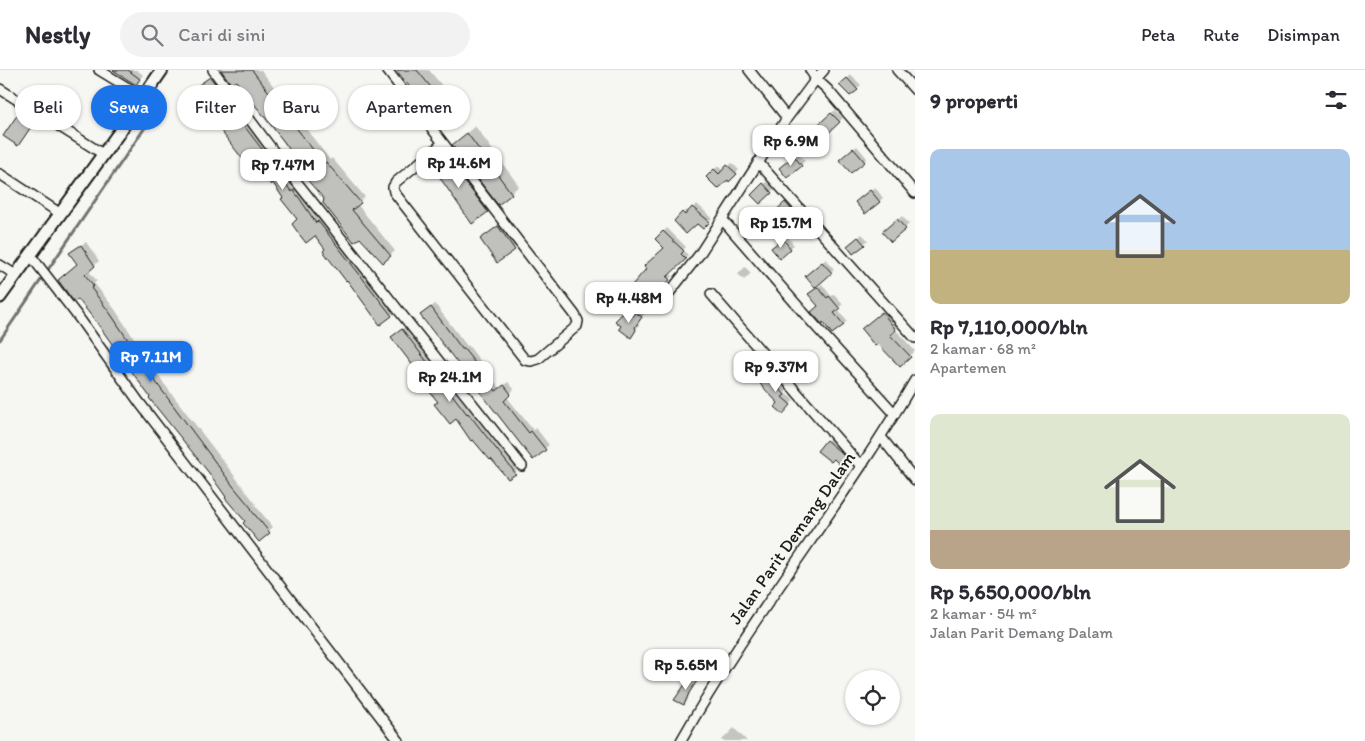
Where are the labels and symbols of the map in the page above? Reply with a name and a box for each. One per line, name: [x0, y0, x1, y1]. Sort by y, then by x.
pin: Rp 6.9M: [745, 124, 837, 167]
pin: Rp 14.6M: [407, 146, 511, 189]
pin: Rp 7.47M: [231, 148, 335, 191]
pin: Rp 15.7M: [729, 206, 833, 249]
pin: Rp 4.48M: [577, 282, 681, 324]
pin: Rp 7.11M: [99, 340, 203, 383]
pin: Rp 9.37M: [724, 350, 828, 393]
pin: Rp 24.1M: [398, 360, 502, 403]
street label: Jalan Parit Demang Dalam: [724, 447, 860, 629]
pin: Rp 5.65M: [634, 648, 738, 691]

